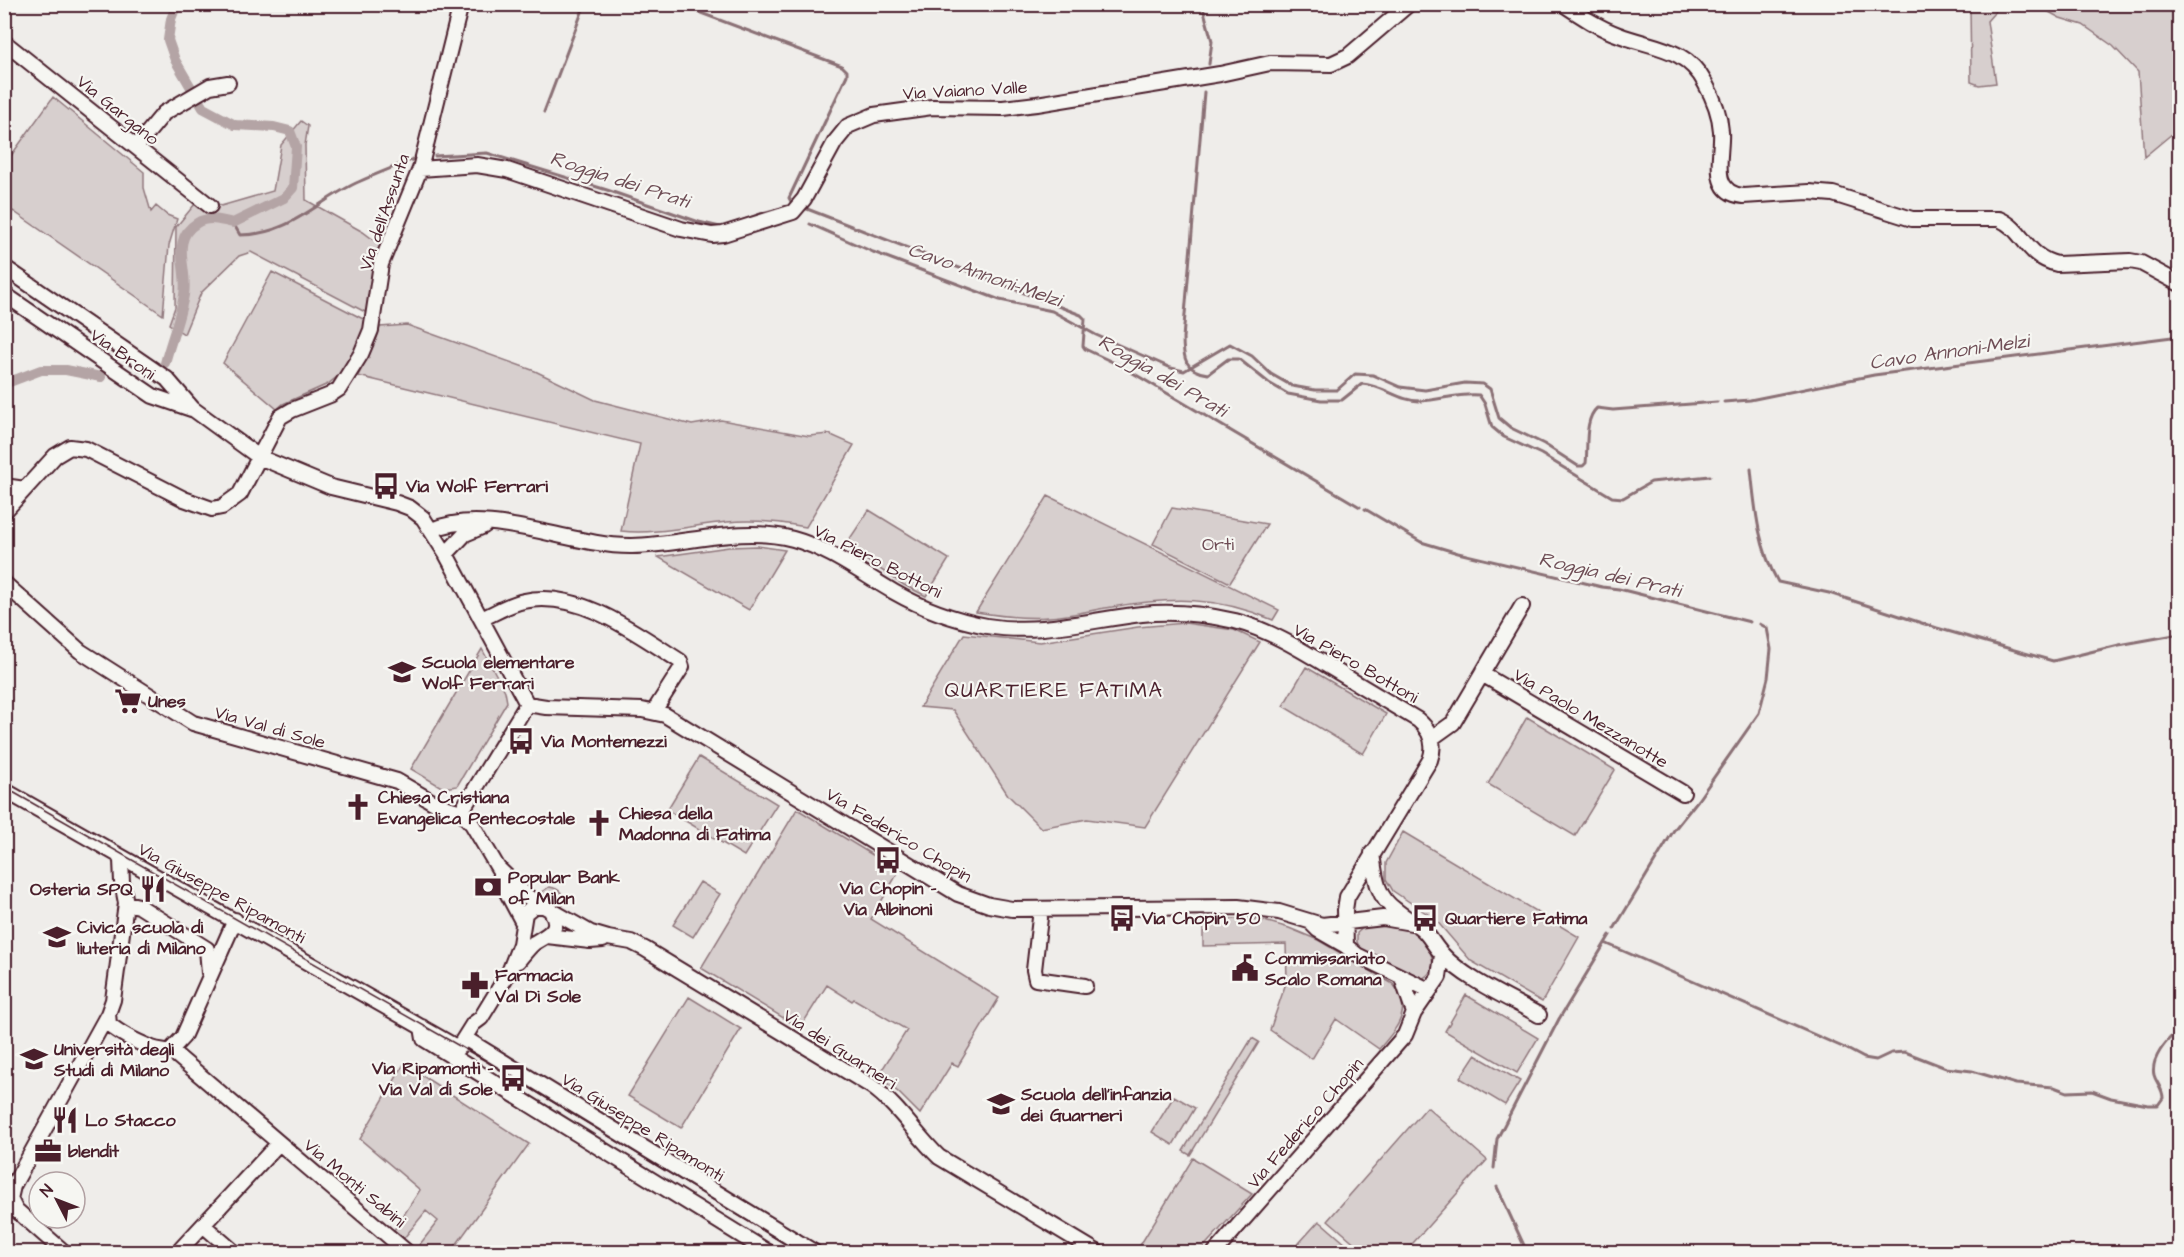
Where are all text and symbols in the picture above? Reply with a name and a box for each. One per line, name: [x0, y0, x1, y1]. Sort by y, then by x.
street label: Via Gargano: [71, 69, 164, 152]
street label: Via Vaiano Valle: [902, 75, 1028, 106]
water label: Roggia dei Prati: [546, 144, 696, 217]
street label: Via dell'Assunta: [353, 150, 416, 274]
water label: Cavo Annoni-Melzi: [904, 236, 1068, 315]
street label: Via Broni: [85, 323, 161, 386]
water label: Cavo Annoni-Melzi: [1868, 327, 2034, 377]
water label: Roggia dei Prati: [1092, 328, 1235, 426]
bus stop icon: Via Wolf Ferrari: [371, 471, 401, 501]
place label: Via Wolf Ferrari: [405, 474, 548, 499]
street label: Via Piero Bottoni: [809, 518, 946, 605]
park label: Orti: [1202, 532, 1234, 557]
water label: Roggia dei Prati: [1536, 545, 1686, 607]
street label: Via Piero Bottoni: [1288, 617, 1423, 710]
place label: Scuola elementare Wolf Ferrari: [421, 650, 575, 696]
school or university icon: Scuola elementare Wolf Ferrari: [387, 657, 417, 687]
street label: Via Paolo Mezzanotte: [1509, 662, 1673, 775]
district label: QUARTIERE FATIMA: [945, 676, 1163, 705]
supermarket icon: Unes: [113, 686, 143, 716]
place label: Unes: [148, 689, 186, 714]
street label: Via Val di Sole: [211, 700, 328, 755]
bus stop icon: Via Montemezzi: [506, 726, 536, 756]
place label: Via Montemezzi: [540, 729, 667, 754]
street label: Via Federico Chopin: [821, 782, 977, 889]
place label: Chiesa Cristiana Evangelica Pentecostale: [378, 785, 576, 832]
church icon: Chiesa Cristiana Evangelica Pentecostale: [343, 792, 373, 822]
place label: Chiesa della Madonna di Fatima: [619, 801, 772, 847]
church icon: Chiesa della Madonna di Fatima: [584, 808, 614, 838]
street label: Via Giuseppe Ripamonti: [133, 837, 310, 950]
bus stop icon: Via Chopin - Via Albinoni: [873, 845, 903, 875]
place label: Popular Bank of Milan: [508, 865, 621, 911]
bank icon: Popular Bank of Milan: [473, 872, 503, 902]
restaurant icon: Osteria SPQ: [138, 874, 168, 904]
place label: Via Chopin - Via Albinoni: [839, 876, 937, 922]
place label: Osteria SPQ: [30, 877, 133, 902]
bus stop icon: Via Chopin, 50: [1107, 903, 1137, 933]
bus stop icon: Quartiere Fatima: [1410, 903, 1440, 933]
place label: Via Chopin, 50: [1141, 906, 1261, 931]
place label: Quartiere Fatima: [1445, 906, 1588, 931]
place label: Civica scuola di liuteria di Milano: [77, 915, 206, 961]
school or university icon: Civica scuola di liuteria di Milano: [42, 922, 72, 952]
place label: Commissariato Scalo Romana: [1264, 946, 1386, 992]
public building icon: Commissariato Scalo Romana: [1230, 953, 1260, 983]
place label: Farmacia Val Di Sole: [494, 963, 582, 1009]
pharmacy icon: Farmacia Val Di Sole: [460, 970, 490, 1000]
street label: Via dei Guarneri: [778, 1003, 902, 1096]
place label: Università degli Studi di Milano: [53, 1037, 174, 1083]
school or university icon: Università degli Studi di Milano: [19, 1044, 49, 1074]
street label: Via Federico Chopin: [1241, 1052, 1369, 1194]
place label: Via Ripamonti - Via Val di Sole: [371, 1056, 493, 1102]
bus stop icon: Via Ripamonti - Via Val di Sole: [498, 1063, 528, 1093]
street label: Via Giuseppe Ripamonti: [556, 1067, 729, 1188]
place label: Scuola dell'infanzia dei Guarneri: [1020, 1082, 1172, 1128]
school or university icon: Scuola dell'infanzia dei Guarneri: [986, 1089, 1016, 1119]
restaurant icon: Lo Stacco: [50, 1105, 80, 1135]
place label: Lo Stacco: [85, 1108, 177, 1133]
street label: Via Monti Sabini: [298, 1133, 412, 1234]
office icon: blendit: [33, 1136, 63, 1166]
place label: blendit: [68, 1139, 120, 1164]
north arrow: [27, 1170, 87, 1230]
text: N: [35, 1180, 58, 1202]

